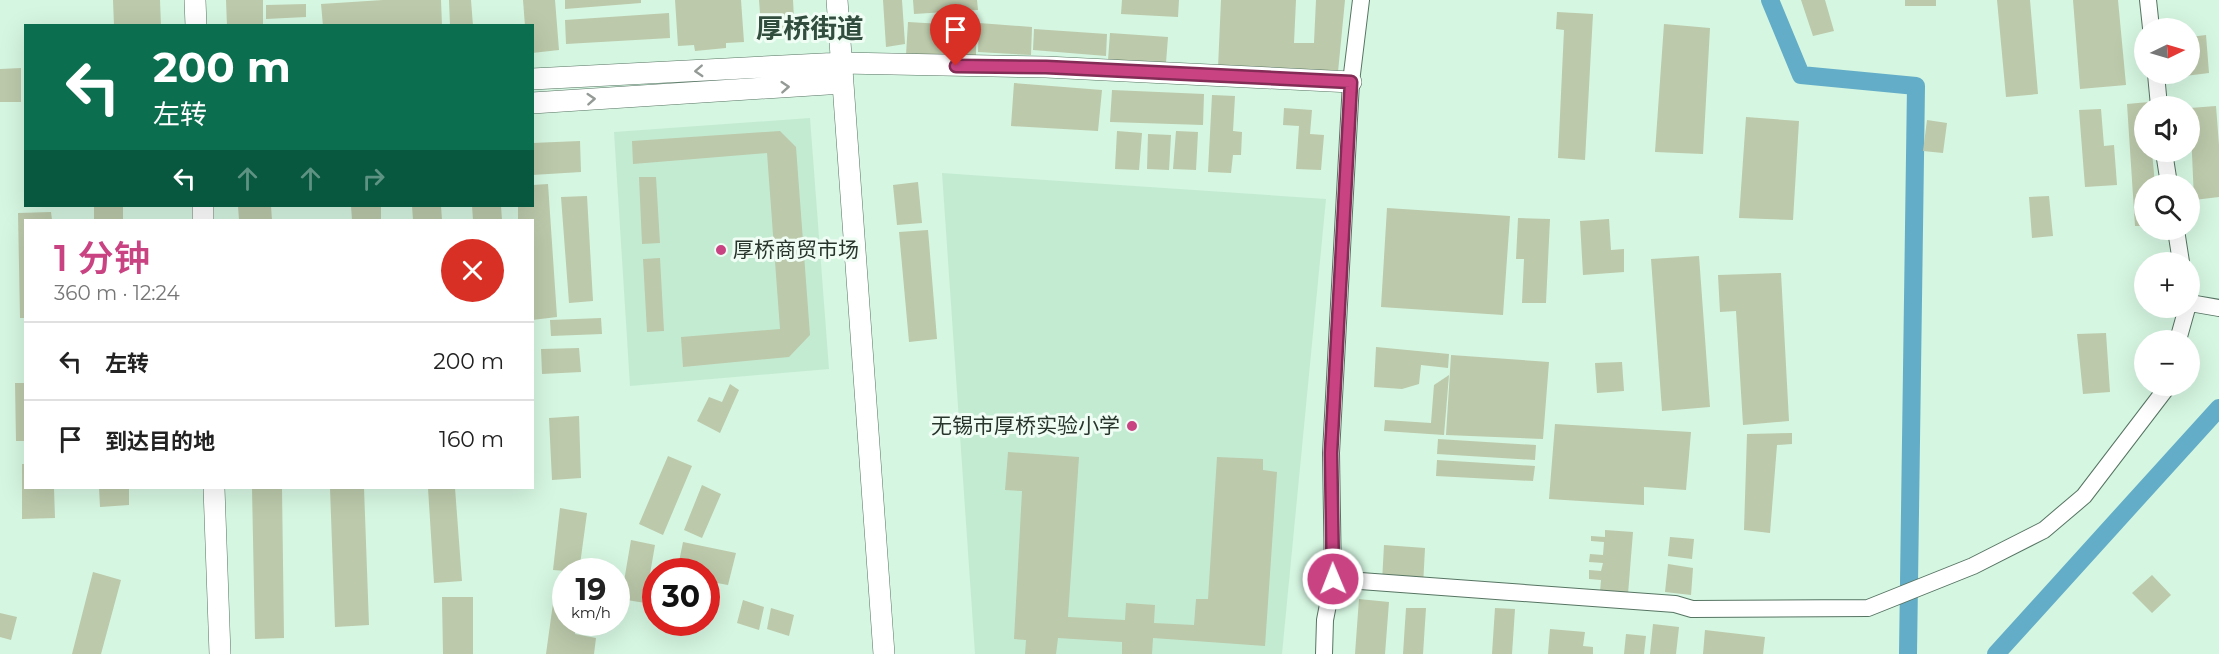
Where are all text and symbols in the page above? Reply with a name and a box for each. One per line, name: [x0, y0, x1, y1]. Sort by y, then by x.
pin: [930, 4, 981, 66]
district label: 厚桥街道: [756, 12, 864, 45]
icon: arrive: [939, 13, 972, 46]
north arrow: [2134, 18, 2200, 84]
map controls: [2134, 18, 2200, 396]
text: 200 m: [153, 41, 291, 93]
icon: left: [54, 48, 132, 126]
one-way arrow: [695, 64, 704, 77]
one-way arrow: [781, 81, 790, 94]
one-way arrow: [586, 93, 595, 106]
button: sound: [2134, 96, 2200, 162]
text: 左转: [153, 98, 207, 131]
icon: left: [168, 162, 201, 195]
icon: ahead: [231, 162, 264, 195]
icon: ahead: [294, 162, 327, 195]
icon: right: [357, 162, 390, 195]
button: search: [2134, 174, 2200, 240]
text: 1 分钟: [54, 236, 150, 280]
place label: 厚桥商贸市场: [733, 237, 859, 262]
button: close: [441, 239, 504, 302]
marker: 厚桥商贸市场: [714, 243, 728, 257]
button: +: [2134, 252, 2200, 318]
text: 360 m · 12:24: [54, 281, 180, 305]
button: −: [2134, 330, 2200, 396]
icon: left: [54, 345, 87, 378]
text: 200 m: [433, 348, 504, 375]
text: 左转: [105, 350, 149, 377]
place label: 无锡市厚桥实验小学: [931, 413, 1120, 438]
marker: 无锡市厚桥实验小学: [1125, 419, 1139, 433]
icon: arrive: [54, 423, 87, 456]
text: 160 m: [439, 426, 504, 453]
text: 到达目的地: [105, 428, 215, 455]
position arrow: [1301, 547, 1365, 611]
speed limit sign: 30: [642, 558, 720, 636]
text: 19: [576, 571, 606, 608]
text: km/h: [571, 603, 611, 622]

